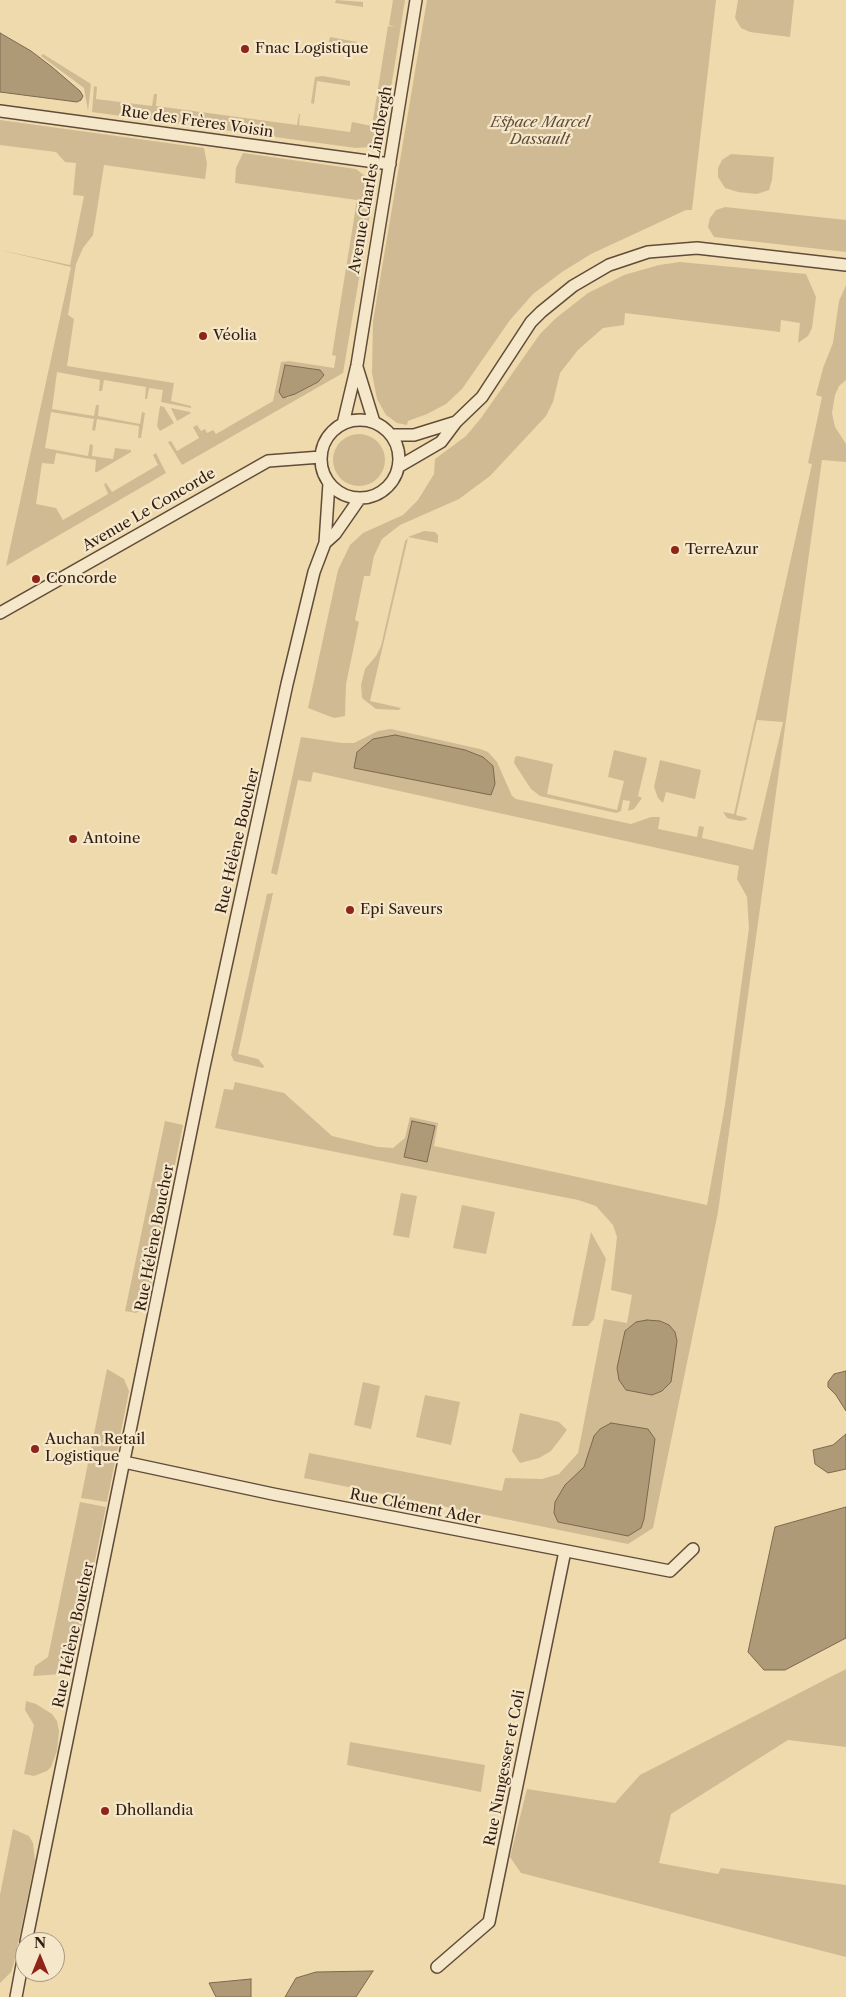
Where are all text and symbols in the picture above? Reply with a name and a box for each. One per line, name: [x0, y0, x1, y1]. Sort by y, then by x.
place label: Fnac Logistique: [255, 40, 368, 58]
marker: Fnac Logistique: [239, 43, 251, 55]
street label: Avenue Charles Lindbergh: [346, 85, 396, 275]
street label: Rue des Frères Voisin: [120, 102, 274, 142]
park label: Espace Marcel Dassault: [490, 114, 590, 149]
place label: Véolia: [213, 327, 257, 345]
marker: Véolia: [197, 330, 209, 342]
street label: Avenue Le Concorde: [79, 465, 219, 555]
place label: TerreAzur: [685, 541, 758, 559]
marker: TerreAzur: [669, 544, 681, 556]
place label: Concorde: [46, 570, 117, 588]
marker: Concorde: [30, 573, 42, 585]
street label: Rue Hélène Boucher: [212, 766, 264, 916]
place label: Antoine: [83, 830, 140, 848]
marker: Antoine: [67, 833, 79, 845]
place label: Epi Saveurs: [360, 901, 443, 919]
marker: Epi Saveurs: [344, 904, 356, 916]
street label: Rue Hélène Boucher: [132, 1163, 178, 1313]
place label: Auchan Retail Logistique: [45, 1431, 145, 1466]
marker: Auchan Retail Logistique: [29, 1443, 41, 1455]
street label: Rue Clément Ader: [348, 1485, 482, 1529]
street label: Rue Hélène Boucher: [50, 1560, 98, 1710]
street label: Rue Nungesser et Coli: [481, 1688, 529, 1848]
place label: Dhollandia: [115, 1802, 193, 1820]
marker: Dhollandia: [99, 1805, 111, 1817]
north arrow: [15, 1932, 65, 1982]
text: N: [34, 1934, 46, 1952]

